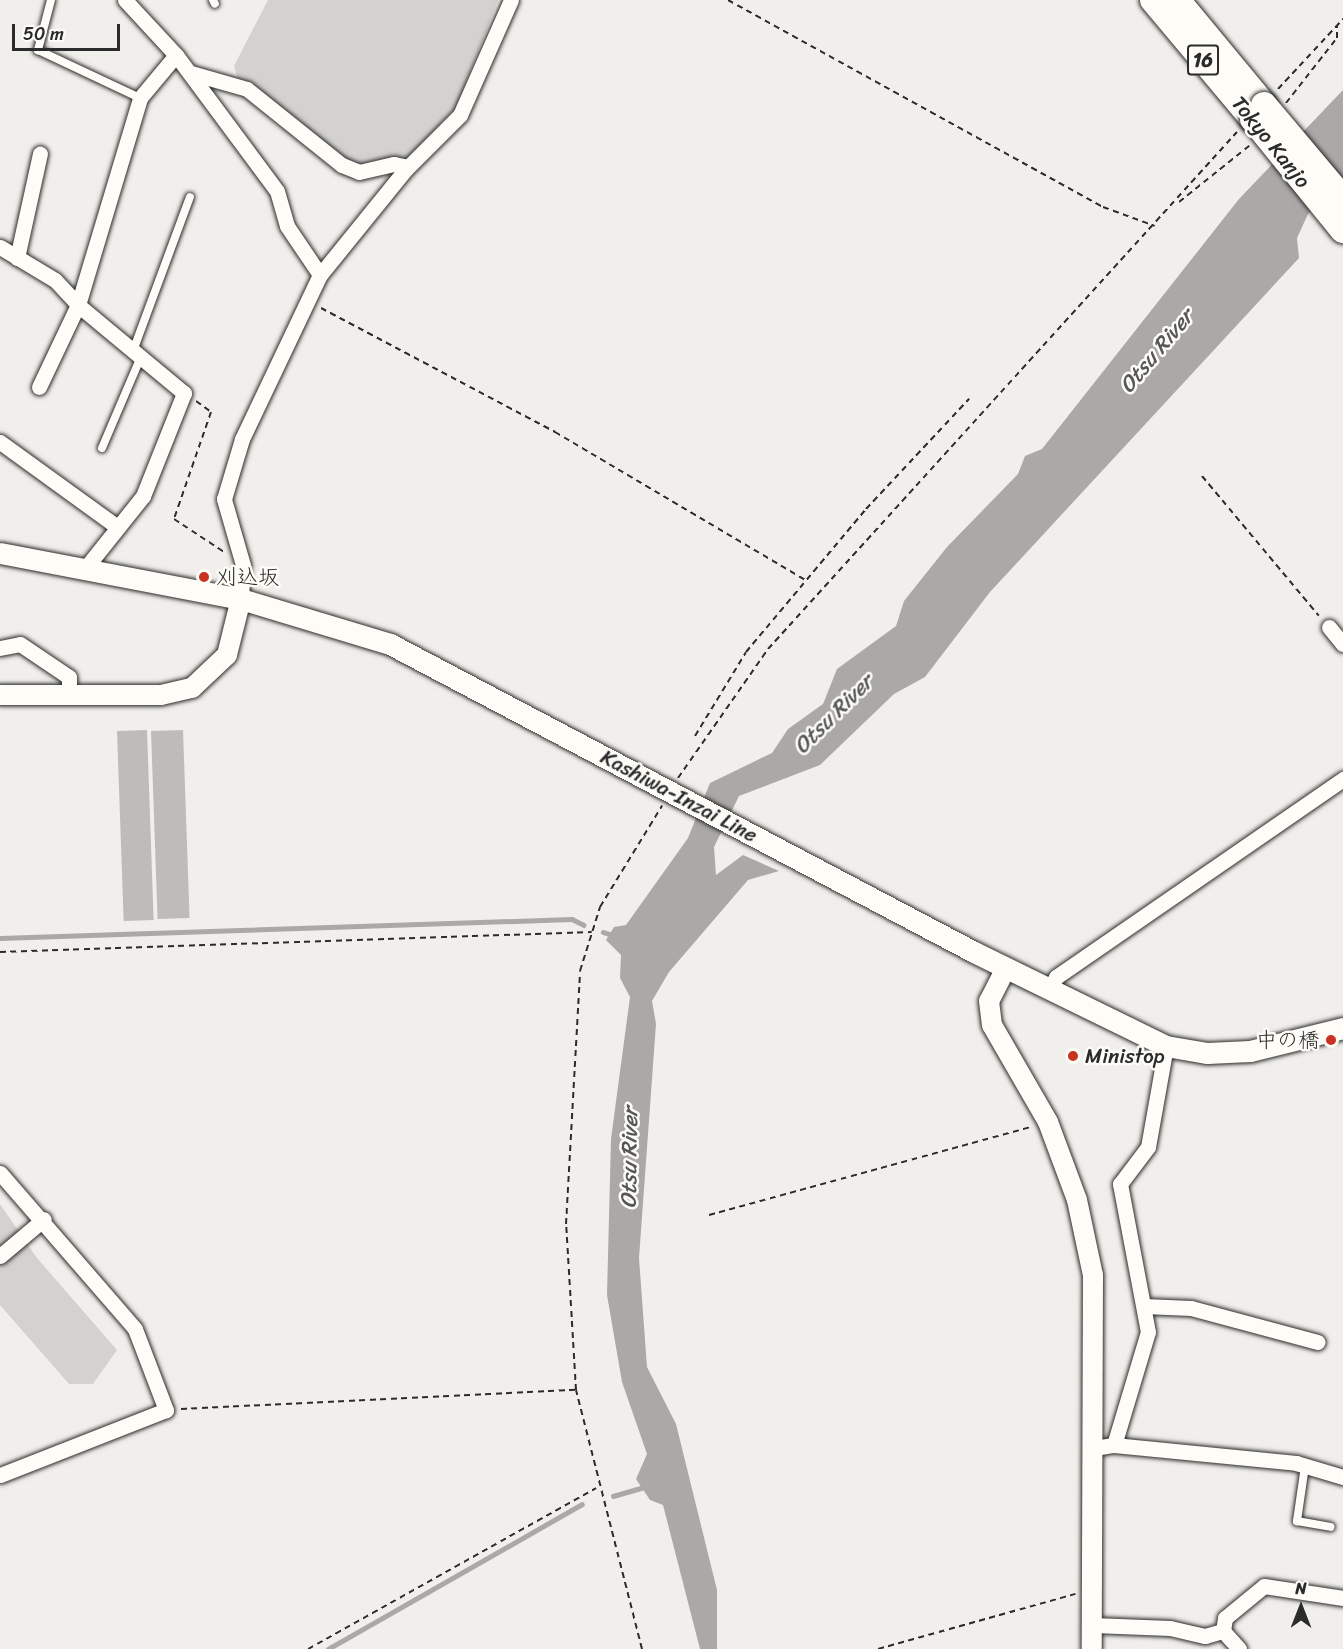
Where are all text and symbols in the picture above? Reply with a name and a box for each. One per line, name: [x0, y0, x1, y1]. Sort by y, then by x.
scale bar: [15, 12, 123, 50]
text: 50 m: [23, 18, 64, 50]
road number: 16: [1186, 43, 1220, 77]
street label: Tokyo Kanjo: [1226, 91, 1316, 193]
water label: Otsu River: [1113, 304, 1199, 398]
place label: 刈込坂: [216, 564, 279, 590]
marker: 刈込坂: [197, 570, 211, 584]
water label: Otsu River: [788, 669, 878, 759]
street label: Kashiwa-Inzai Line: [596, 744, 762, 848]
place label: 中の橋: [1256, 1027, 1319, 1053]
marker: 中の橋: [1324, 1033, 1338, 1047]
place label: Ministop: [1085, 1043, 1165, 1069]
marker: Ministop: [1066, 1049, 1080, 1063]
water label: Otsu River: [615, 1107, 643, 1209]
text: N: [1295, 1574, 1307, 1603]
north arrow: [1271, 1577, 1331, 1637]

